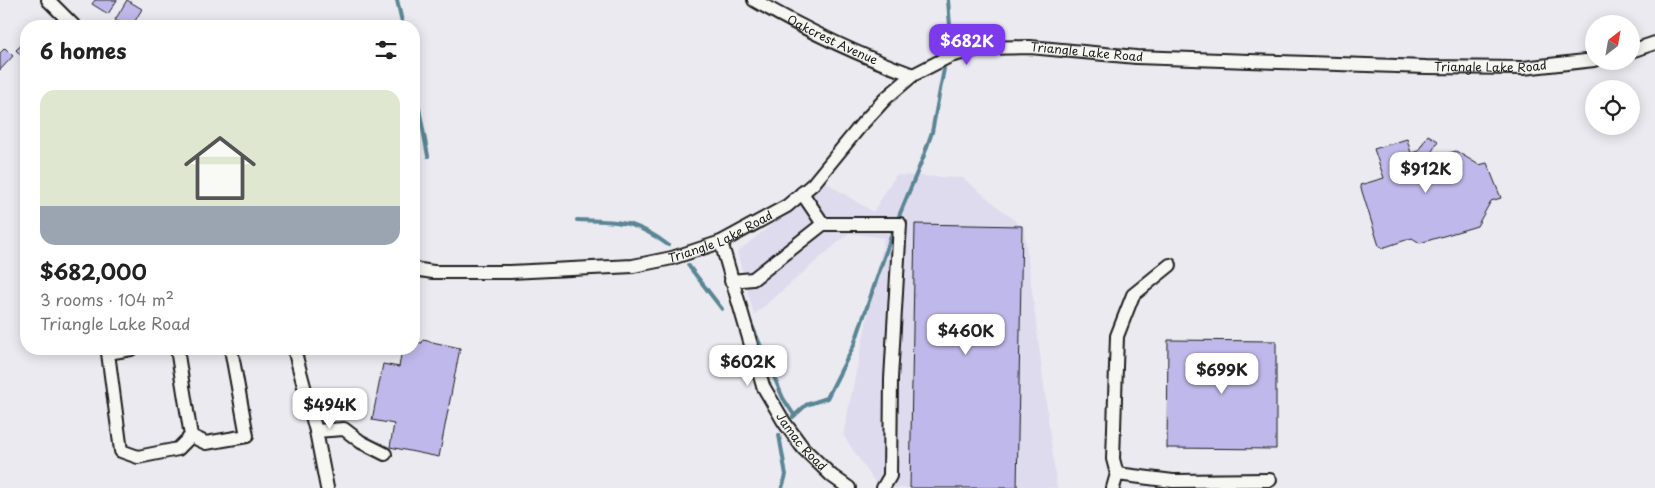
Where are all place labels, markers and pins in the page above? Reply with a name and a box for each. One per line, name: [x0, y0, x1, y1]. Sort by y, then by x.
pin: $682K: [932, 23, 1002, 66]
pin: $912K: [1391, 152, 1461, 194]
pin: $460K: [931, 314, 1001, 356]
pin: $602K: [713, 344, 783, 387]
pin: $699K: [1187, 352, 1257, 395]
pin: $494K: [295, 388, 365, 430]

